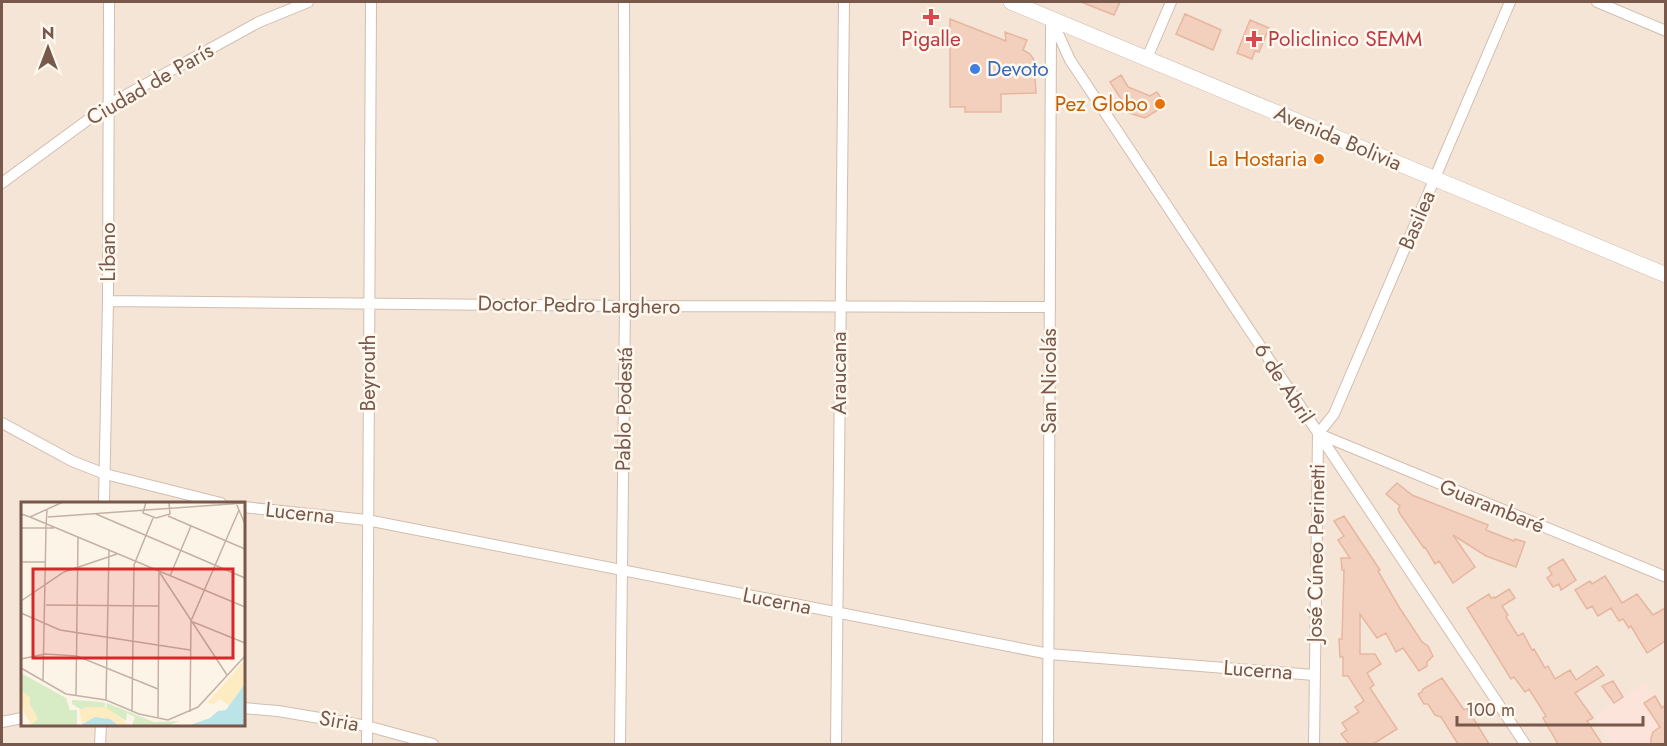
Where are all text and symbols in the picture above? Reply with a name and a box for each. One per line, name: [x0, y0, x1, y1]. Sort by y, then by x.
marker: Pigalle: [924, 10, 938, 24]
north arrow: [18, 18, 78, 78]
text: N: [42, 22, 54, 45]
place label: Pigalle: [901, 24, 961, 54]
place label: Policlinico SEMM: [1268, 24, 1422, 54]
marker: Policlinico SEMM: [1245, 30, 1263, 48]
street label: Ciudad de París: [81, 35, 219, 133]
place label: Devoto: [987, 54, 1049, 84]
marker: Devoto: [968, 62, 982, 76]
place label: Pez Globo: [1055, 89, 1148, 119]
marker: Pez Globo: [1153, 97, 1167, 111]
street label: Avenida Bolivia: [1270, 98, 1406, 178]
place label: La Hostaria: [1208, 144, 1307, 174]
marker: La Hostaria: [1312, 152, 1326, 166]
street label: Basilea: [1391, 186, 1443, 254]
street label: Líbano: [93, 222, 123, 282]
street label: Doctor Pedro Larghero: [477, 288, 681, 322]
street label: San Nicolás: [1034, 328, 1064, 434]
street label: Araucana: [824, 331, 854, 415]
street label: Beyrouth: [353, 335, 383, 411]
street label: 6 de Abril: [1247, 337, 1321, 429]
street label: Pablo Podestá: [608, 347, 640, 471]
street label: José Cúneo Perinetti: [1299, 463, 1333, 646]
street label: Guarambaré: [1435, 471, 1549, 541]
street label: Lucerna: [264, 494, 336, 532]
inset map: [21, 502, 244, 725]
street label: Lucerna: [740, 580, 814, 622]
street label: Lucerna: [1222, 653, 1294, 687]
scale bar: [1457, 689, 1643, 727]
text: 100 m: [1466, 697, 1515, 723]
street label: Siria: [317, 703, 361, 739]

